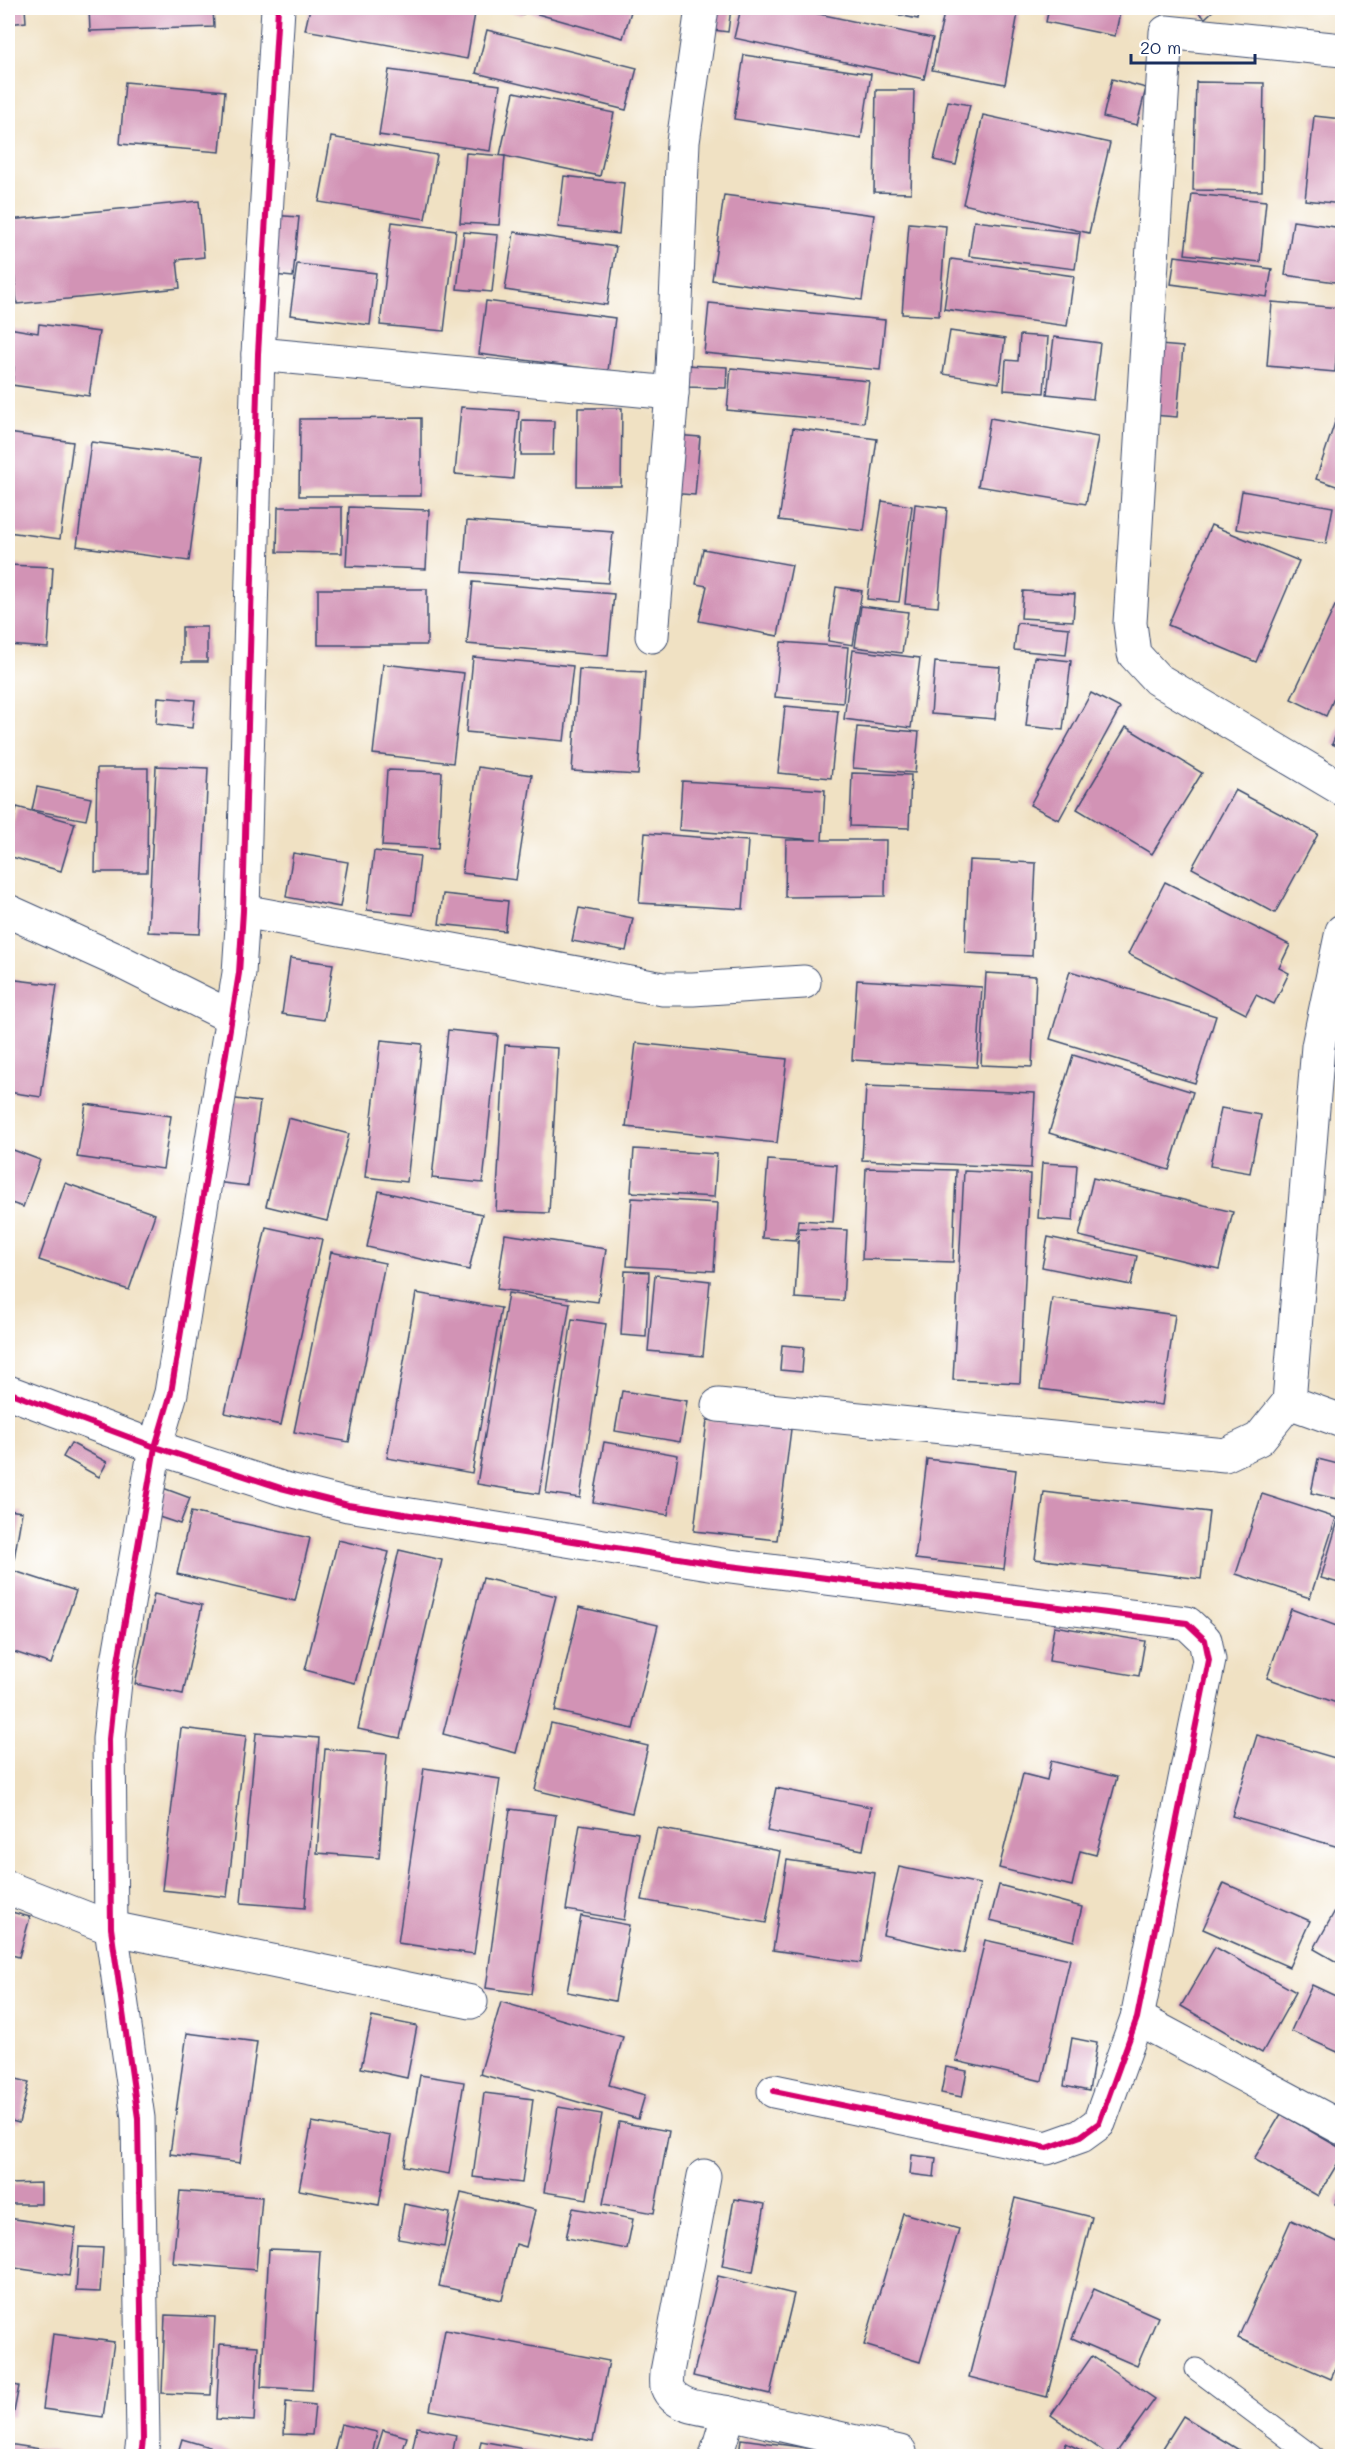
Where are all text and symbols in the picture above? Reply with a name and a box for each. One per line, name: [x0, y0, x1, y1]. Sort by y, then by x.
scale bar: [1131, 27, 1256, 65]
text: 20 m: [1140, 35, 1181, 59]

